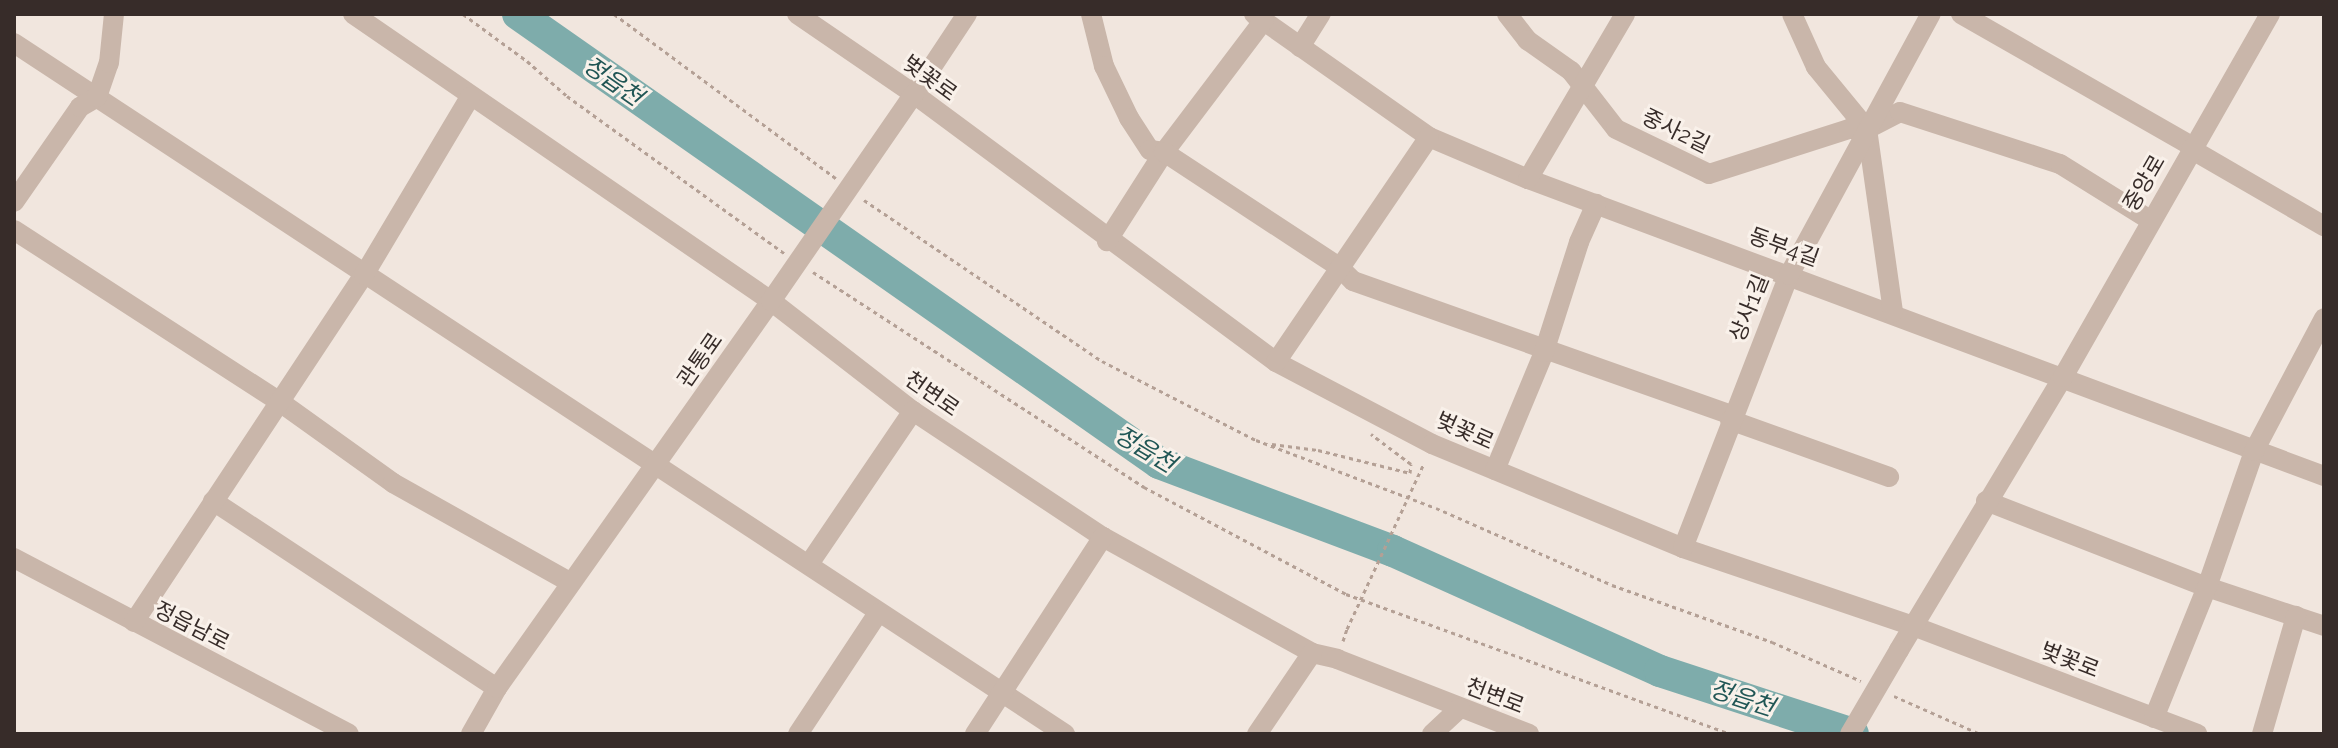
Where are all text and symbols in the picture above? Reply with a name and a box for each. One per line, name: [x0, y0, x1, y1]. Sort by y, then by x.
street label: 벚꽃로: [898, 49, 962, 107]
water label: 정읍천: [578, 50, 648, 112]
street label: 중사2길: [1638, 103, 1714, 159]
street label: 중앙로: [2117, 150, 2171, 216]
street label: 동부4길: [1745, 222, 1823, 272]
street label: 상사1길: [1724, 271, 1774, 345]
street label: 관통로: [672, 328, 728, 392]
street label: 천변로: [900, 366, 964, 422]
street label: 벚꽃로: [1432, 407, 1498, 455]
water label: 정읍천: [1109, 420, 1181, 478]
street label: 정읍남로: [150, 596, 234, 656]
street label: 벚꽃로: [2037, 637, 2103, 683]
street label: 천변로: [1462, 673, 1528, 719]
water label: 정읍천: [1706, 674, 1778, 722]

